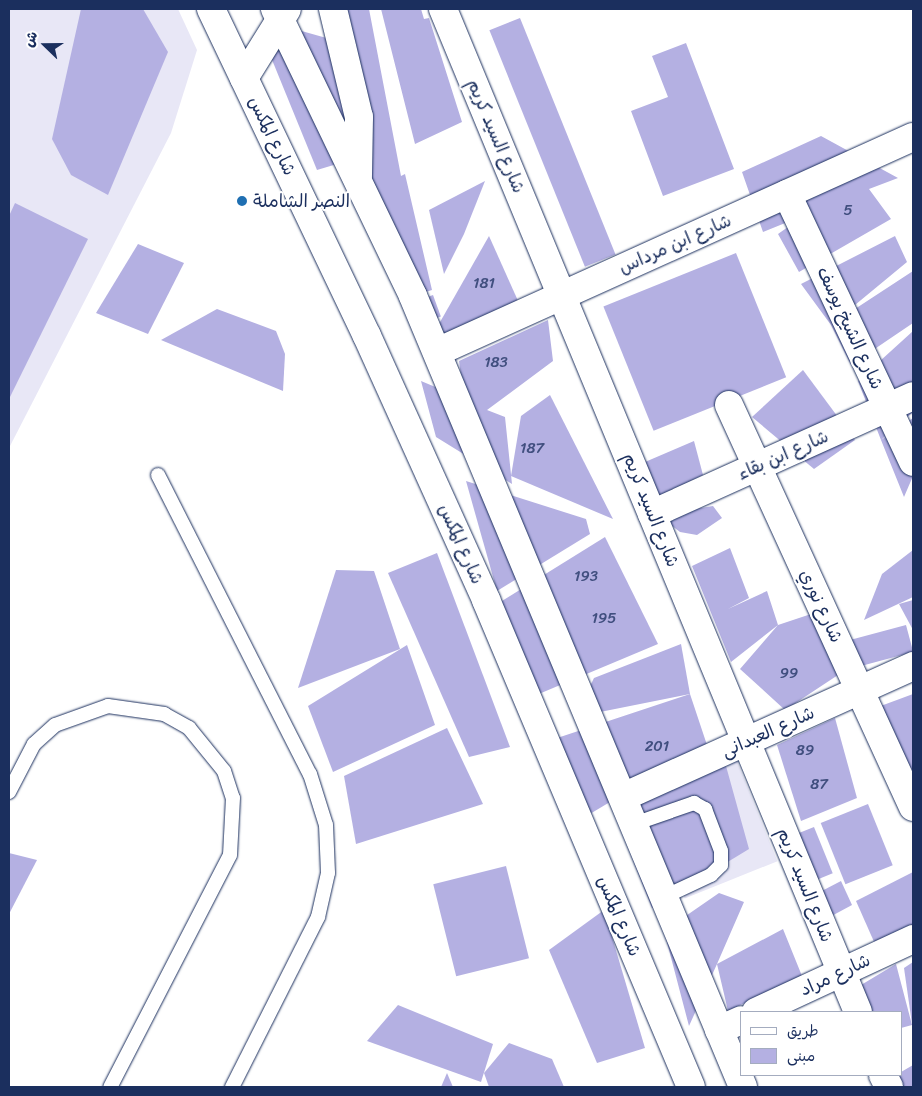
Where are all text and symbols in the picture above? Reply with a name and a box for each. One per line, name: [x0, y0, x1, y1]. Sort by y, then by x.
north arrow: [20, 20, 70, 70]
text: ش: [16, 27, 45, 51]
street label: شارع السيد كريم: [462, 76, 530, 196]
street label: شارع المكس: [244, 93, 300, 179]
place label: النصر الشاملة: [253, 190, 350, 212]
marker: النصر الشاملة: [235, 194, 249, 208]
house number: 5: [843, 202, 853, 220]
street label: شارع ابن مرداس: [615, 210, 735, 278]
street label: شارع الشيخ يوسف: [812, 263, 888, 393]
house number: 181: [473, 275, 495, 293]
house number: 183: [484, 354, 508, 372]
street label: شارع ابن بقاء: [734, 425, 832, 485]
house number: 187: [520, 440, 544, 458]
street label: شارع السيد كريم: [618, 450, 684, 570]
street label: شارع المكس: [434, 501, 488, 587]
street label: شارع نوري: [795, 566, 847, 646]
house number: 193: [574, 568, 598, 586]
house number: 195: [592, 610, 616, 628]
house number: 99: [780, 665, 798, 683]
street label: شارع العبدانى: [718, 702, 818, 762]
house number: 201: [645, 738, 669, 756]
house number: 89: [796, 742, 814, 760]
house number: 87: [810, 776, 828, 794]
street label: شارع السيد كريم: [772, 825, 838, 945]
street label: شارع المكس: [592, 872, 646, 960]
street label: شارع مراد: [796, 949, 874, 1001]
legend: [740, 1011, 902, 1076]
text: طريق: [787, 1018, 819, 1044]
text: مبنى: [787, 1043, 815, 1069]

